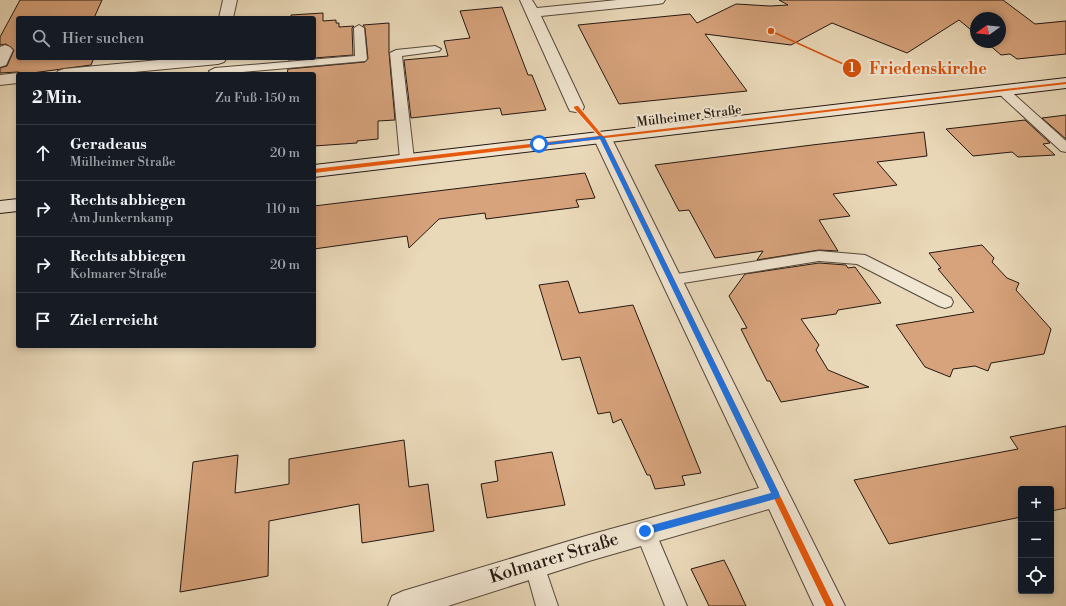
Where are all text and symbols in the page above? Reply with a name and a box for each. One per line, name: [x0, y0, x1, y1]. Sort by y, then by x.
north arrow: [970, 12, 1006, 48]
search box: [16, 16, 316, 60]
icon: search: [30, 27, 52, 49]
text: Hier suchen: [62, 29, 144, 48]
callout: Friedenskirche: [842, 54, 995, 82]
text: Friedenskirche: [869, 59, 987, 79]
text: 1: [849, 61, 855, 76]
text: 2 Min.: [32, 87, 82, 109]
text: Zu Fuß · 150 m: [215, 90, 300, 106]
street label: Mülheimer Straße: [636, 102, 743, 130]
text: Geradeaus: [70, 135, 147, 154]
route start: [530, 135, 548, 153]
icon: ahead: [32, 142, 54, 164]
text: 20 m: [270, 145, 300, 161]
text: Mülheimer Straße: [70, 154, 176, 170]
text: Rechts abbiegen: [70, 191, 186, 210]
icon: right: [32, 198, 54, 220]
text: 110 m: [266, 201, 300, 217]
text: Am Junkernkamp: [70, 210, 173, 226]
text: Rechts abbiegen: [70, 247, 186, 266]
icon: right: [32, 254, 54, 276]
text: 20 m: [270, 257, 300, 273]
text: Kolmarer Straße: [70, 266, 167, 282]
icon: arrive: [32, 310, 54, 332]
text: Ziel erreicht: [70, 311, 158, 330]
map controls: [1018, 486, 1054, 594]
button: +: [1018, 486, 1054, 522]
route end: [636, 522, 654, 540]
button: −: [1018, 522, 1054, 558]
street label: Kolmarer Straße: [486, 527, 622, 589]
button: locate: [1018, 558, 1054, 594]

